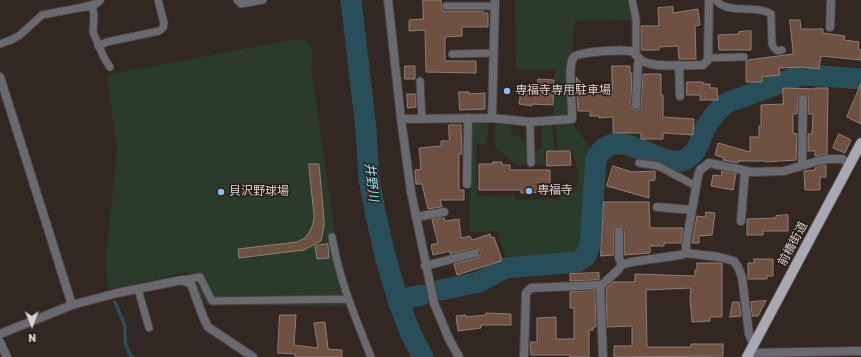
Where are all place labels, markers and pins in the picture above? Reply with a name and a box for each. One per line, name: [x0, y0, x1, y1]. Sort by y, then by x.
place label: 専福寺専用駐車場: [515, 84, 611, 98]
marker: 専福寺専用駐車場: [502, 86, 512, 96]
place label: 専福寺: [537, 184, 573, 198]
place label: 貝沢野球場: [229, 185, 289, 199]
marker: 専福寺: [524, 186, 534, 196]
marker: 貝沢野球場: [216, 187, 226, 197]

